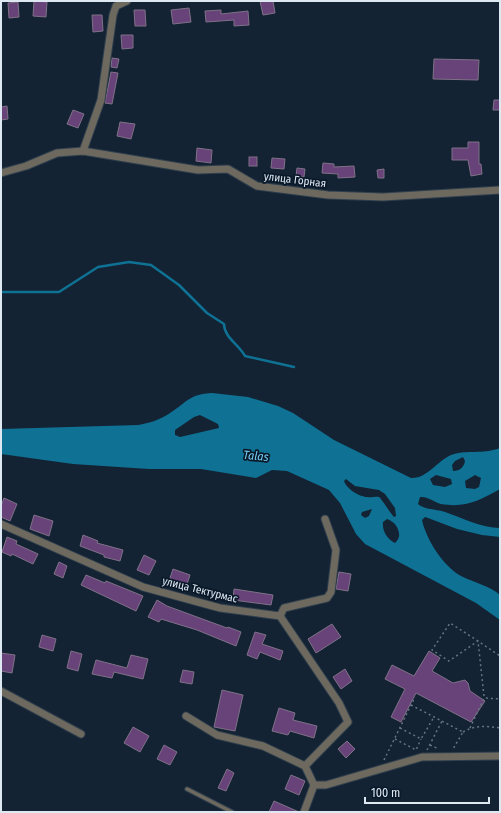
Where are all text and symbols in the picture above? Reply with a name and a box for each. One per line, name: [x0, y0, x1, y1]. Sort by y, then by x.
street label: улица Горная: [263, 170, 327, 190]
water label: Talas: [243, 448, 269, 464]
street label: улица Тектурмас: [161, 574, 239, 606]
scale bar: [365, 779, 489, 805]
text: 100 m: [371, 786, 400, 800]

